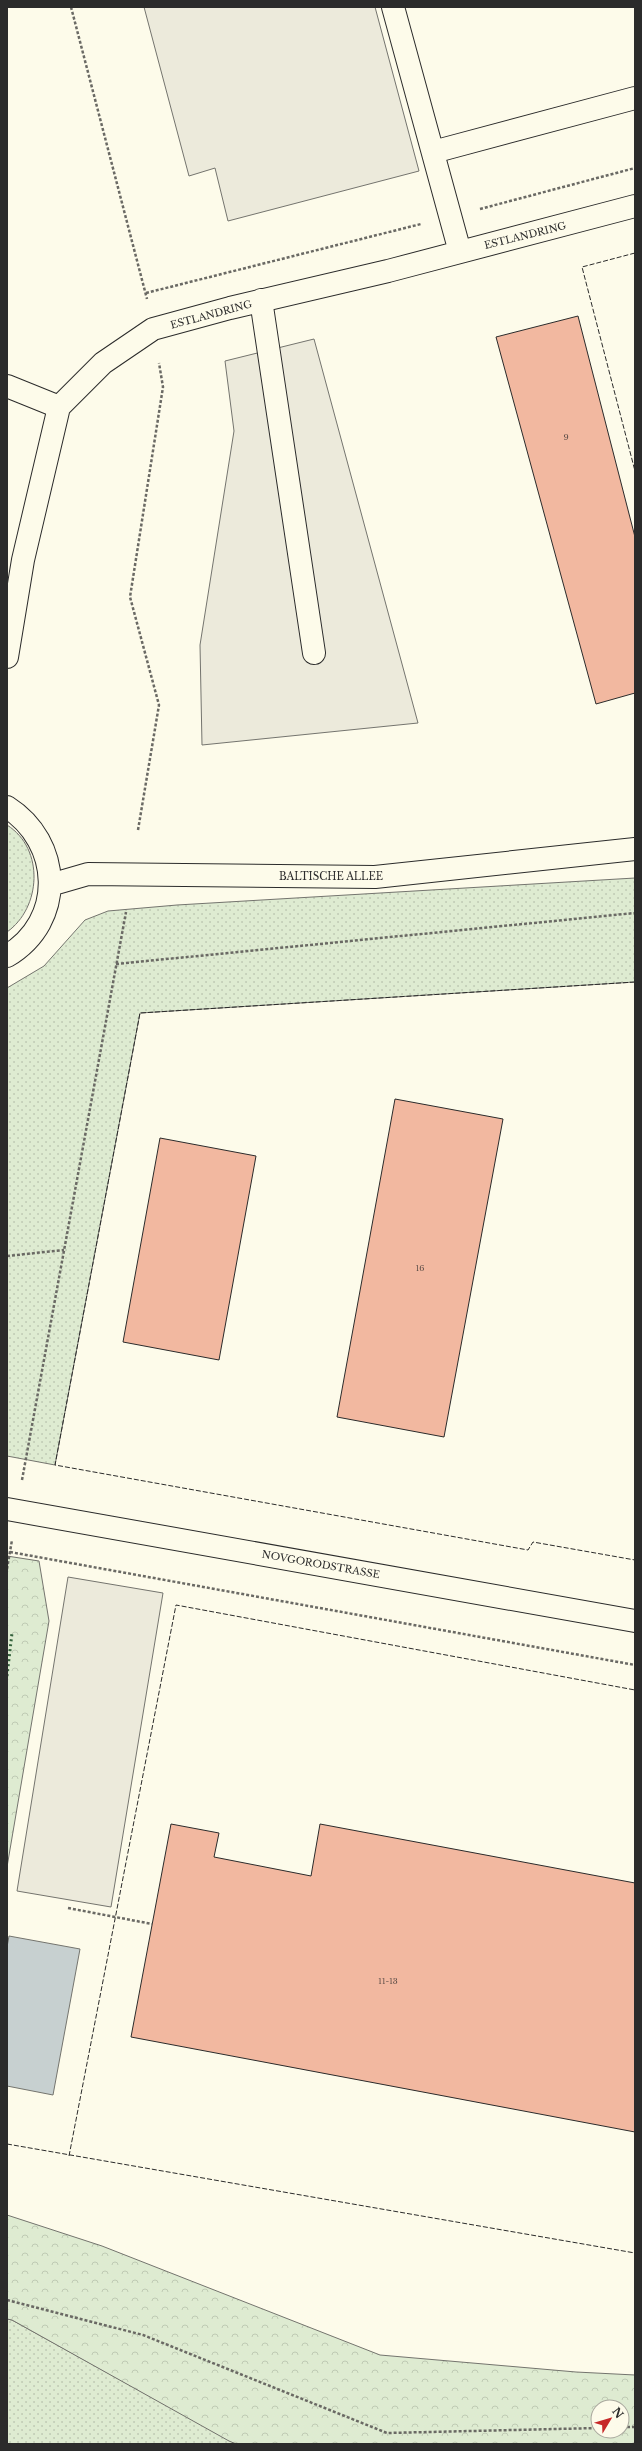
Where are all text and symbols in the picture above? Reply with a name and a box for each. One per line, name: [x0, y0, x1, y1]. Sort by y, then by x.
street label: ESTLANDRING: [483, 219, 568, 252]
street label: ESTLANDRING: [169, 297, 254, 332]
house number: 9: [563, 432, 569, 442]
street label: BALTISCHE ALLEE: [279, 870, 383, 883]
house number: 16: [416, 1263, 424, 1273]
street label: NOVGORODSTRASSE: [261, 1548, 381, 1581]
house number: 11-13: [378, 1976, 398, 1986]
north arrow: [590, 2399, 630, 2439]
text: N: [609, 2404, 627, 2422]

